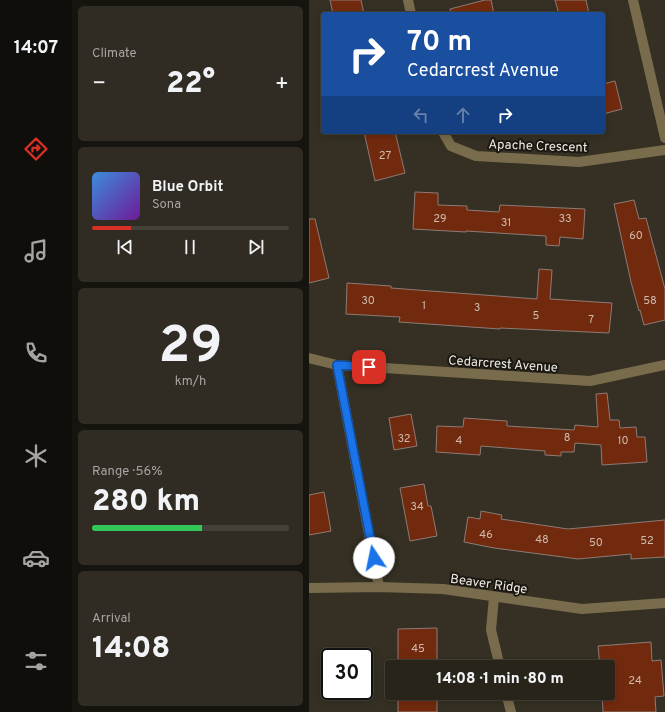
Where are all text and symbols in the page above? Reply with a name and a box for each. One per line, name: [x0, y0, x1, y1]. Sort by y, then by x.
text: 70 m: [407, 25, 472, 61]
icon: right: [341, 28, 393, 80]
text: 14:07: [14, 37, 58, 60]
text: Climate: [92, 46, 137, 62]
text: Cedarcrest Avenue: [407, 60, 559, 83]
text: 22°: [166, 66, 215, 103]
text: −: [92, 71, 106, 98]
text: +: [275, 71, 289, 98]
icon: left: [410, 104, 432, 126]
icon: ahead: [452, 104, 474, 126]
icon: right: [494, 104, 516, 126]
icon: directions: [22, 135, 50, 163]
street label: Apache Crescent: [488, 137, 588, 157]
house number: 27: [379, 149, 391, 163]
text: Blue Orbit: [152, 178, 223, 197]
text: Sona: [152, 197, 181, 213]
house number: 29: [433, 212, 447, 226]
house number: 33: [558, 212, 572, 226]
house number: 31: [501, 216, 511, 230]
house number: 60: [629, 229, 643, 243]
icon: previous: [114, 236, 136, 258]
icon: pause: [179, 236, 201, 258]
icon: next: [245, 236, 267, 258]
icon: music: [22, 237, 50, 265]
house number: 30: [361, 294, 375, 308]
house number: 58: [643, 294, 657, 308]
house number: 1: [422, 299, 426, 313]
house number: 3: [474, 301, 480, 315]
house number: 5: [533, 309, 540, 323]
house number: 7: [588, 313, 594, 327]
text: 29: [159, 315, 222, 381]
icon: phone: [22, 339, 50, 367]
pin: [352, 350, 386, 384]
street label: Cedarcrest Avenue: [448, 353, 558, 377]
icon: arrive: [358, 356, 380, 378]
text: km/h: [175, 374, 206, 390]
house number: 8: [564, 431, 570, 445]
house number: 32: [397, 432, 411, 446]
house number: 4: [456, 434, 463, 448]
house number: 10: [617, 434, 629, 448]
icon: climate: [22, 442, 50, 470]
text: Range · 56%: [92, 464, 163, 480]
text: 280 km: [92, 484, 200, 521]
house number: 34: [410, 500, 424, 514]
house number: 46: [479, 528, 493, 542]
house number: 48: [535, 533, 549, 547]
house number: 52: [640, 534, 654, 548]
house number: 50: [589, 536, 603, 550]
position arrow: [353, 537, 395, 579]
icon: car: [22, 544, 50, 572]
street label: Beaver Ridge: [449, 572, 528, 598]
text: Arrival: [92, 611, 131, 627]
text: 14:08: [92, 631, 170, 668]
house number: 45: [411, 642, 425, 656]
icon: filters: [22, 647, 50, 675]
speed limit sign: 30: [321, 648, 373, 700]
text: 14:08 · 1 min · 80 m: [436, 670, 564, 689]
house number: 24: [628, 674, 642, 688]

